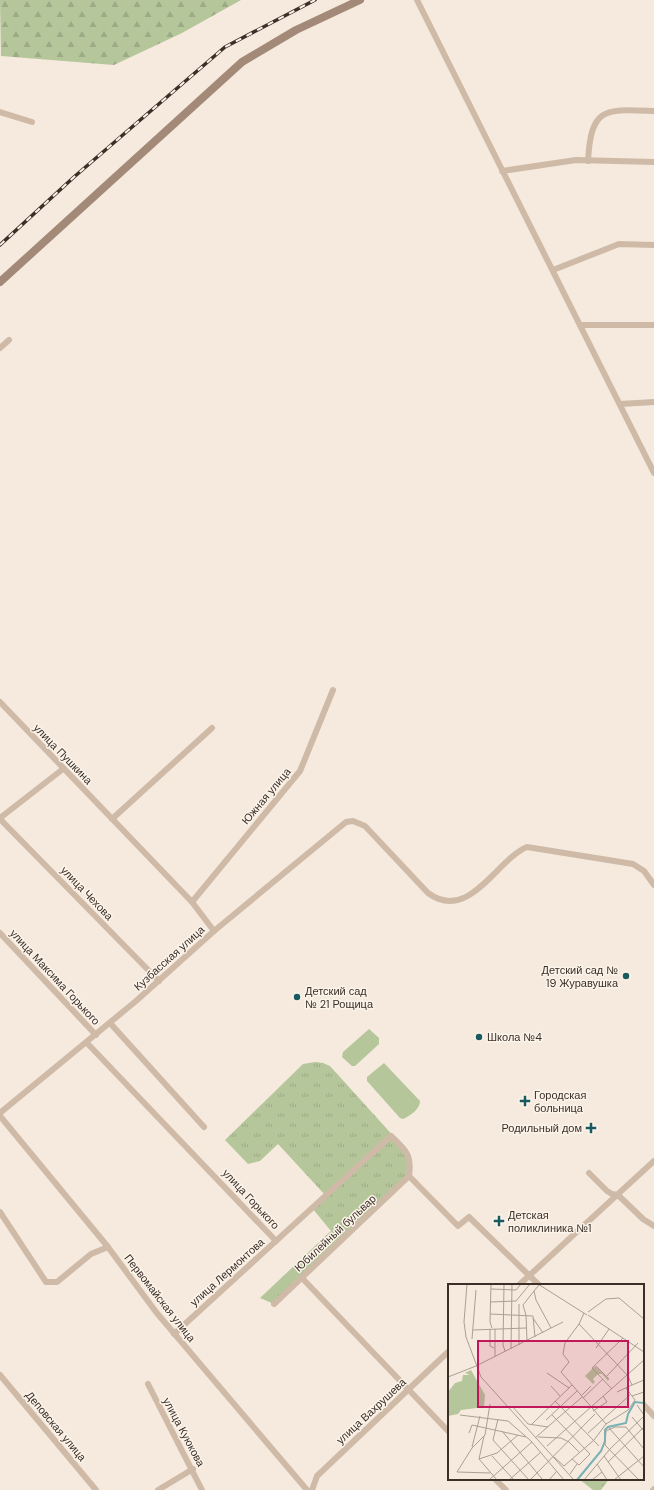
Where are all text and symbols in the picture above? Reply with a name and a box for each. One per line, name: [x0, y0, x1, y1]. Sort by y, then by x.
street label: улица Пушкина: [31, 721, 96, 788]
street label: Южная улица: [238, 764, 294, 827]
street label: улица Чехова: [58, 863, 117, 924]
street label: Кузбасская улица: [131, 922, 208, 993]
street label: улица Максима Горького: [7, 926, 103, 1028]
place label: Детский сад № 19 Журавушка: [542, 963, 619, 990]
marker: Детский сад № 19 Журавушка: [621, 971, 631, 981]
place label: Детский сад № 21 Рощица: [305, 984, 374, 1011]
marker: Детский сад № 21 Рощица: [292, 992, 302, 1002]
place label: Школа №4: [487, 1030, 542, 1044]
marker: Школа №4: [474, 1032, 484, 1042]
place label: Городская больница: [534, 1088, 586, 1115]
marker: Городская больница: [519, 1095, 531, 1107]
place label: Родильный дом: [501, 1121, 582, 1135]
marker: Родильный дом: [585, 1122, 597, 1134]
street label: улица Горького: [220, 1166, 282, 1232]
street label: Юбилейный бульвар: [291, 1191, 379, 1275]
place label: Детская поликлиника №1: [508, 1208, 591, 1235]
marker: Детская поликлиника №1: [493, 1215, 505, 1227]
street label: улица Лермонтова: [187, 1234, 268, 1309]
street label: Первомайская улица: [121, 1251, 199, 1345]
inset map: [448, 1284, 644, 1480]
street label: улица Вахрушева: [333, 1374, 409, 1447]
street label: Деповская улица: [23, 1388, 90, 1465]
street label: улица Куюкова: [160, 1395, 208, 1470]

